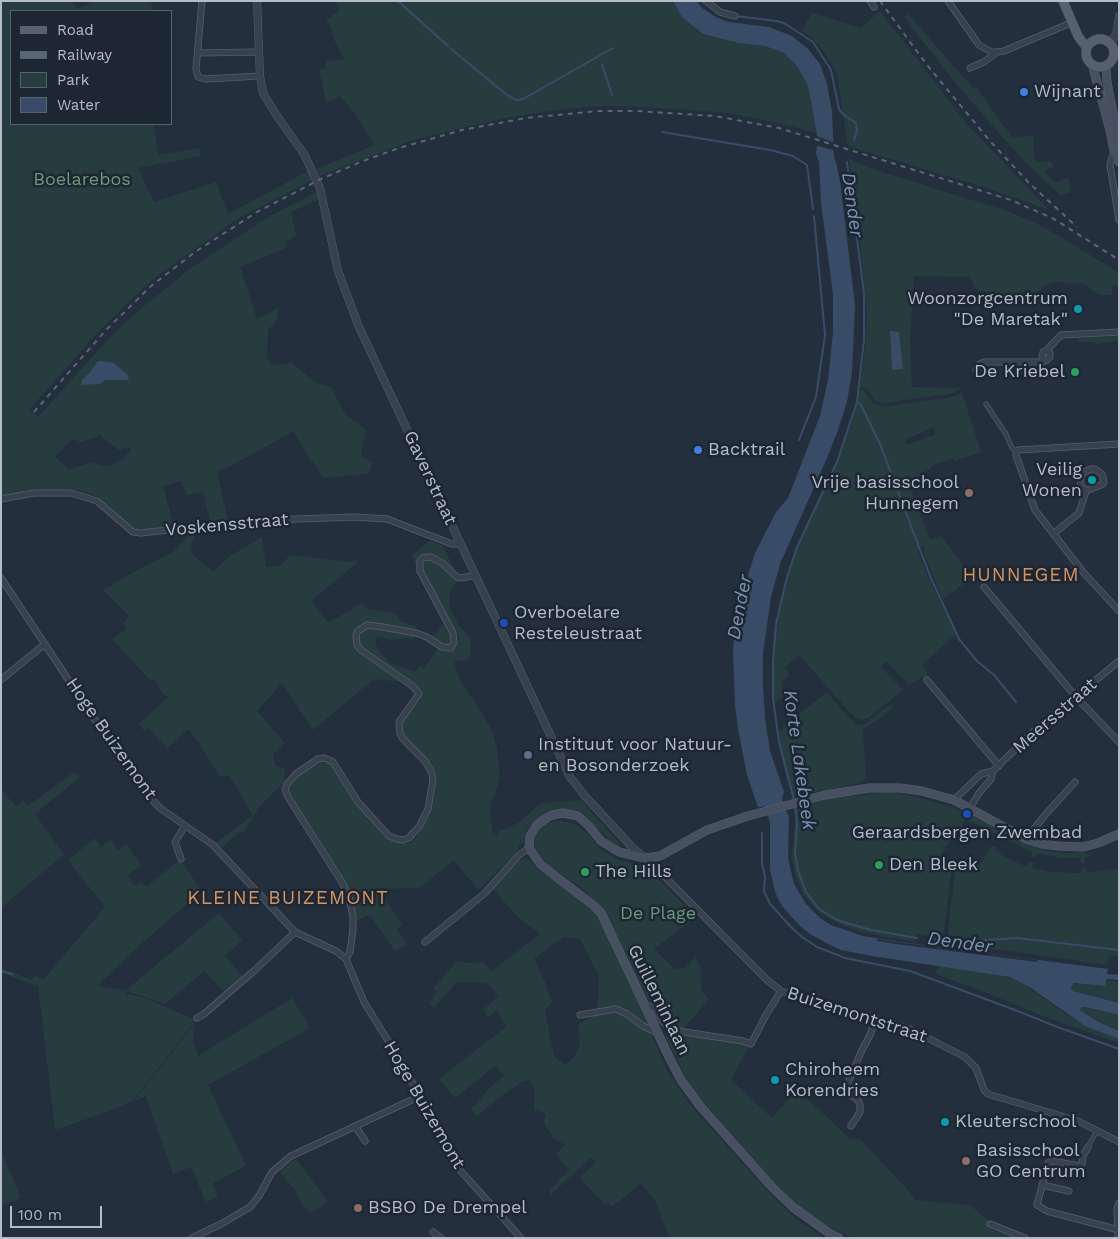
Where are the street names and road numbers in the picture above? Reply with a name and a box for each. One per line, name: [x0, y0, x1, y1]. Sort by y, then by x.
street label: Gaverstraat: [399, 428, 461, 528]
street label: Voskensstraat: [164, 509, 290, 541]
street label: Hoge Buizemont: [61, 674, 161, 804]
street label: Meersstraat: [1009, 674, 1101, 758]
street label: Guilleminlaan: [623, 941, 695, 1059]
street label: Buizemontstraat: [784, 982, 930, 1048]
street label: Hoge Buizemont: [379, 1037, 469, 1173]

